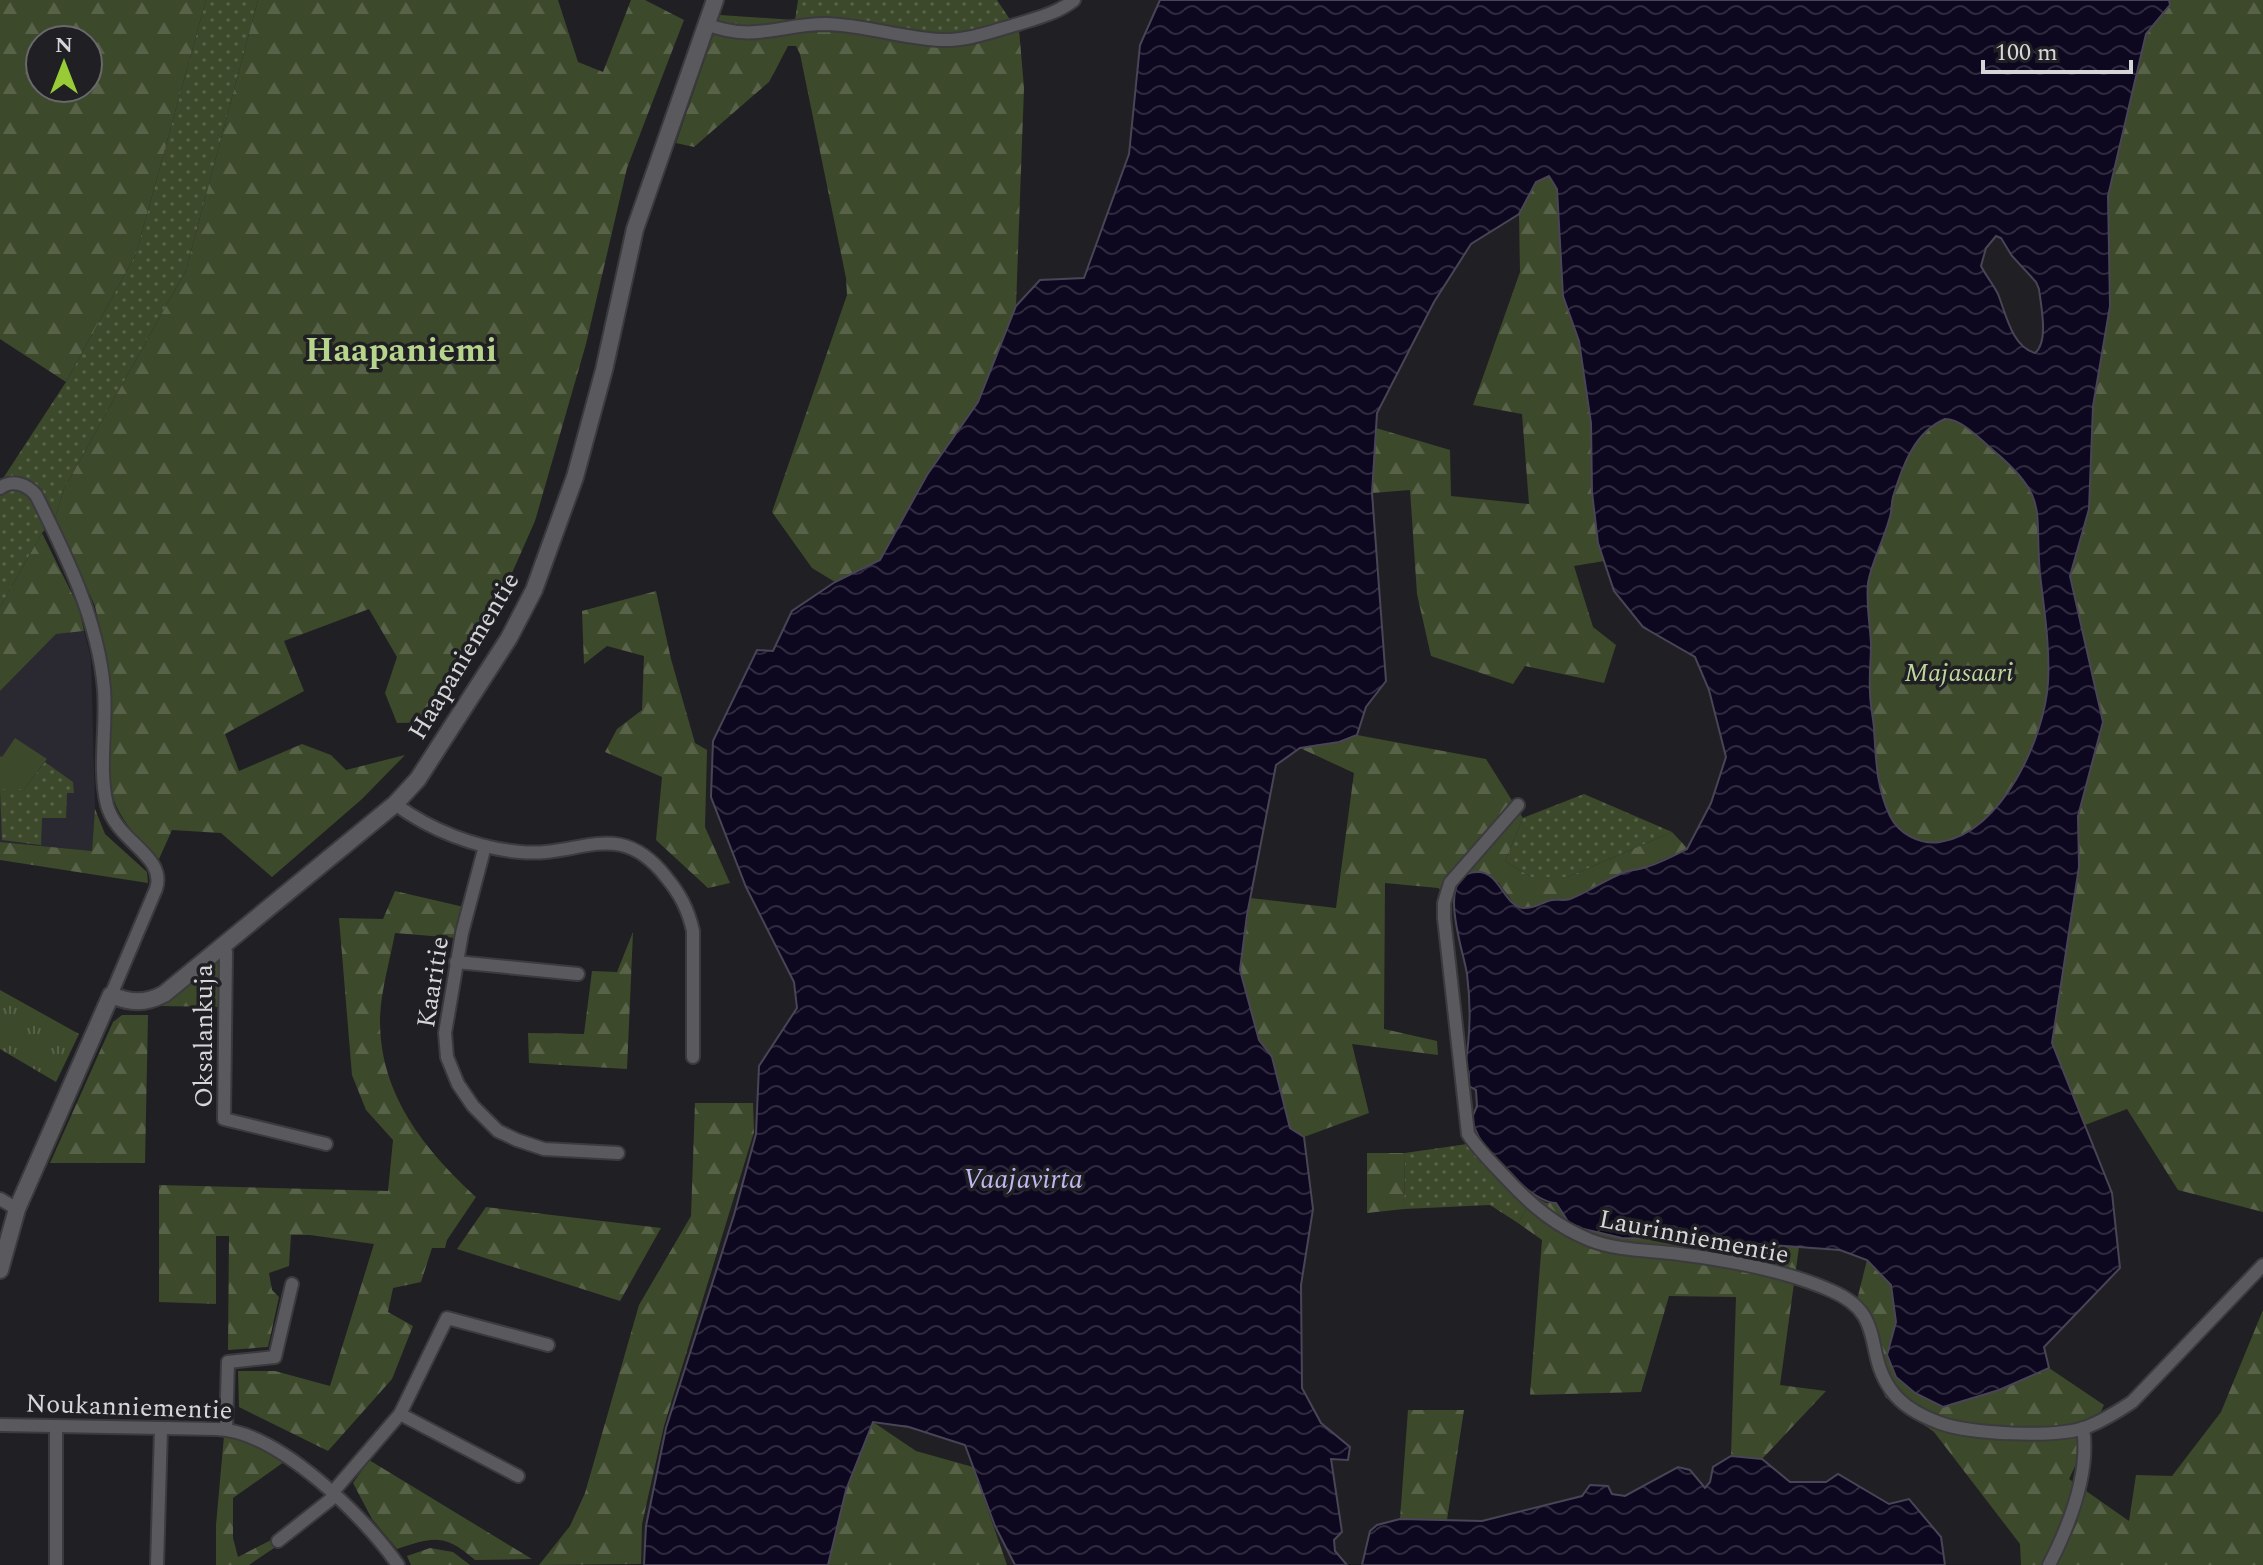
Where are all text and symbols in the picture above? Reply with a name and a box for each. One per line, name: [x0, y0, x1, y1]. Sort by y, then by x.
north arrow: [24, 24, 104, 104]
scale bar: [1983, 24, 2131, 74]
text: N: [55, 29, 73, 62]
text: 100 m: [1995, 35, 2058, 71]
district label: Haapaniemi: [305, 325, 497, 377]
street label: Haapaniementie: [398, 564, 530, 748]
park label: Majasaari: [1904, 653, 2014, 693]
street label: Kaaritie: [406, 933, 460, 1031]
street label: Oksalankuja: [184, 964, 224, 1108]
water label: Vaajavirta: [963, 1158, 1083, 1201]
street label: Laurinniementie: [1595, 1199, 1793, 1275]
street label: Noukanniementie: [25, 1383, 233, 1431]

